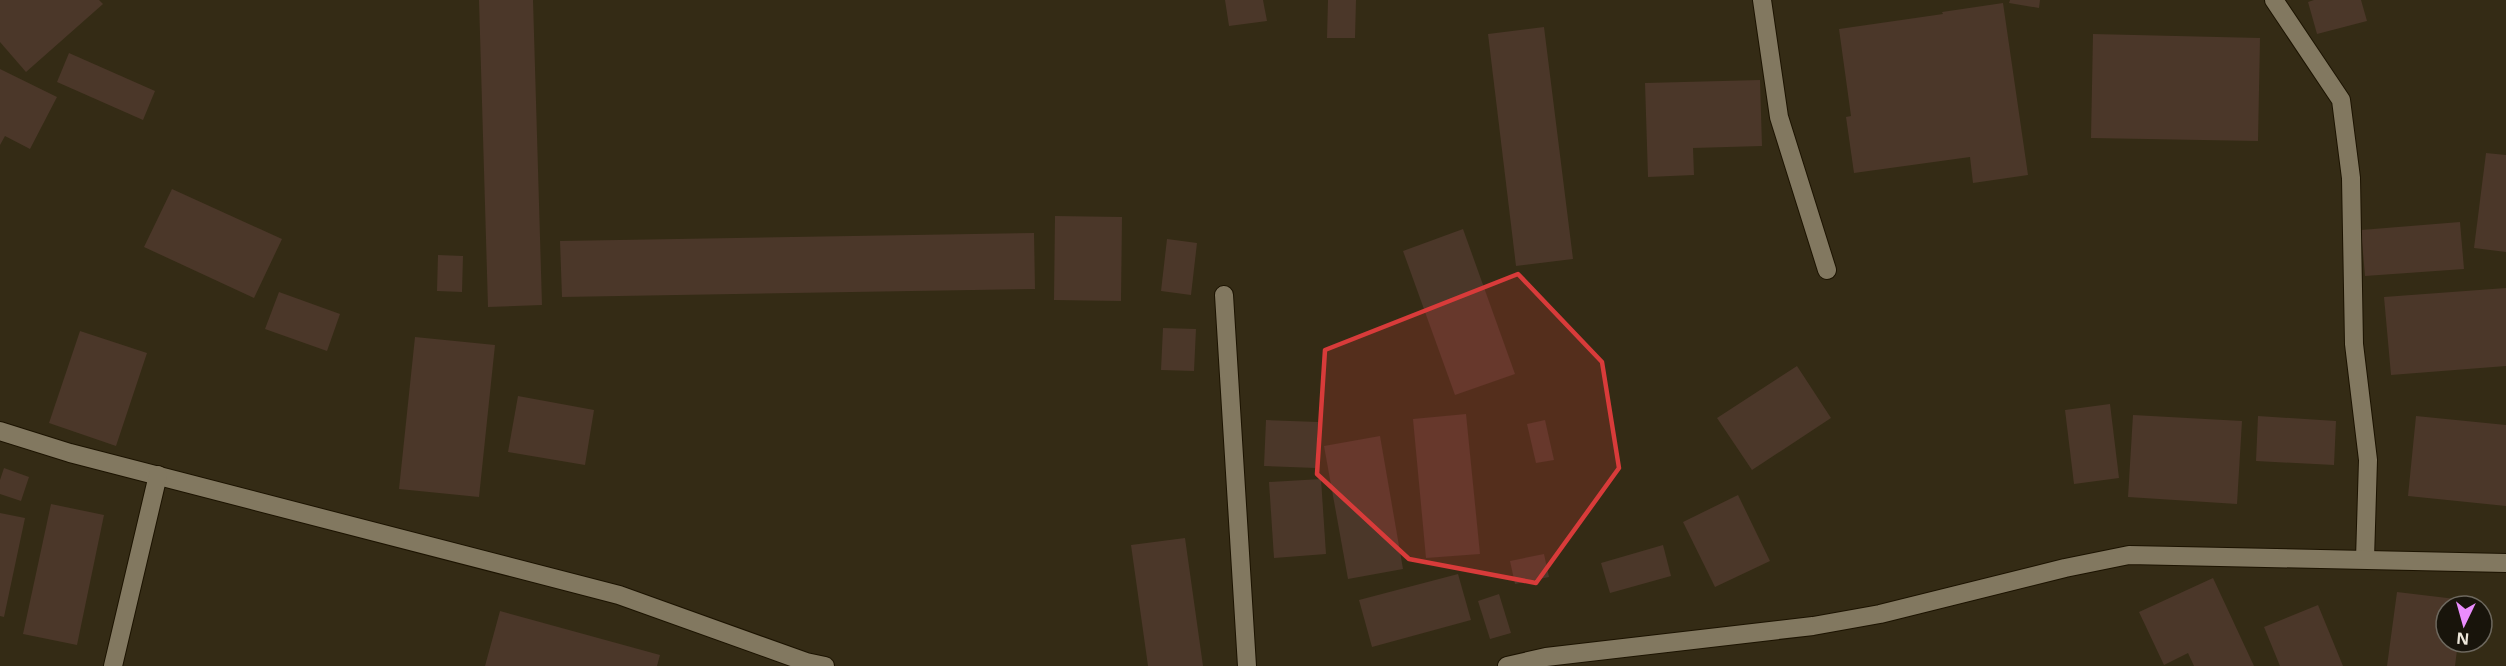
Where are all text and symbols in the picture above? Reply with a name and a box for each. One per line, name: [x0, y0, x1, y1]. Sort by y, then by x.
north arrow: [2434, 594, 2494, 654]
text: N: [2455, 627, 2470, 650]

